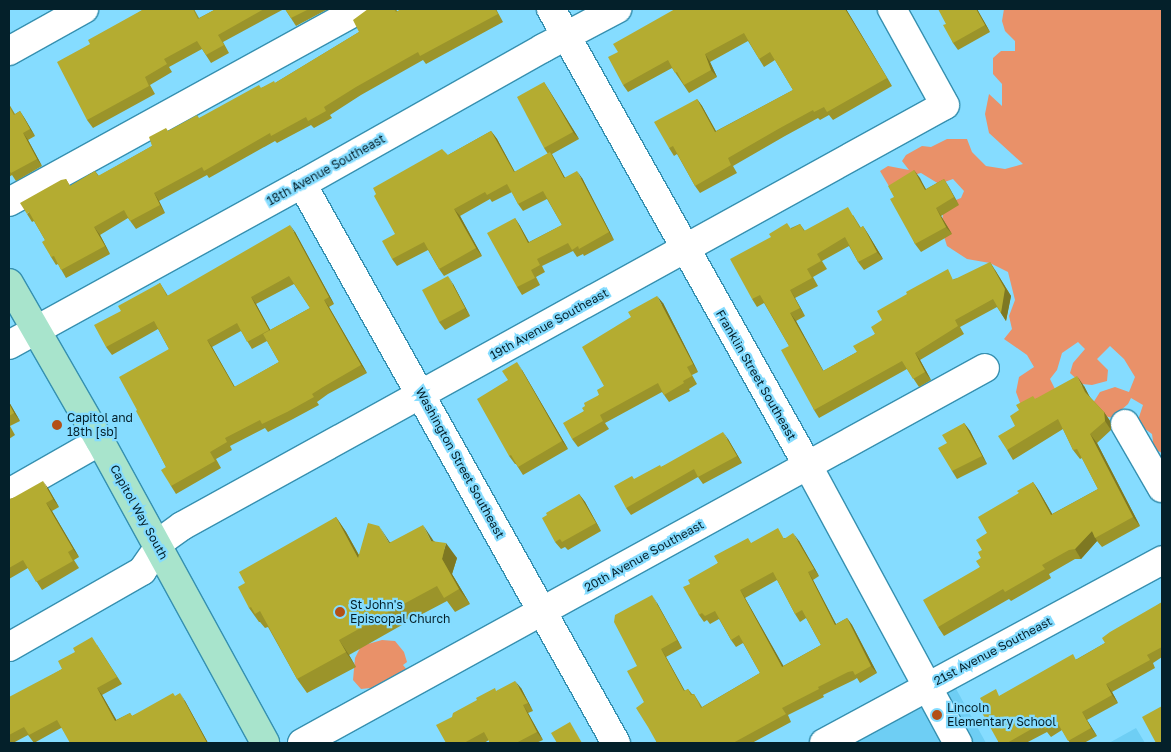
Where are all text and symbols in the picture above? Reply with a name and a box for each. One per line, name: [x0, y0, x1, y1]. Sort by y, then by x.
street label: 18th Avenue Southeast: [264, 131, 388, 209]
street label: 19th Avenue Southeast: [487, 286, 611, 362]
street label: Franklin Street Southeast: [713, 307, 799, 443]
street label: Washington Street Southeast: [413, 385, 507, 541]
place label: Capitol and 18th [sb]: [67, 411, 133, 439]
marker: Capitol and 18th [sb]: [51, 419, 63, 431]
street label: Capitol Way South: [107, 462, 171, 562]
street label: 20th Avenue Southeast: [582, 517, 706, 595]
place label: St John's Episcopal Church: [350, 598, 450, 626]
marker: St John's Episcopal Church: [334, 606, 346, 618]
street label: 21st Avenue Southeast: [932, 614, 1054, 688]
place label: Lincoln Elementary School: [947, 701, 1056, 729]
marker: Lincoln Elementary School: [931, 709, 943, 721]

